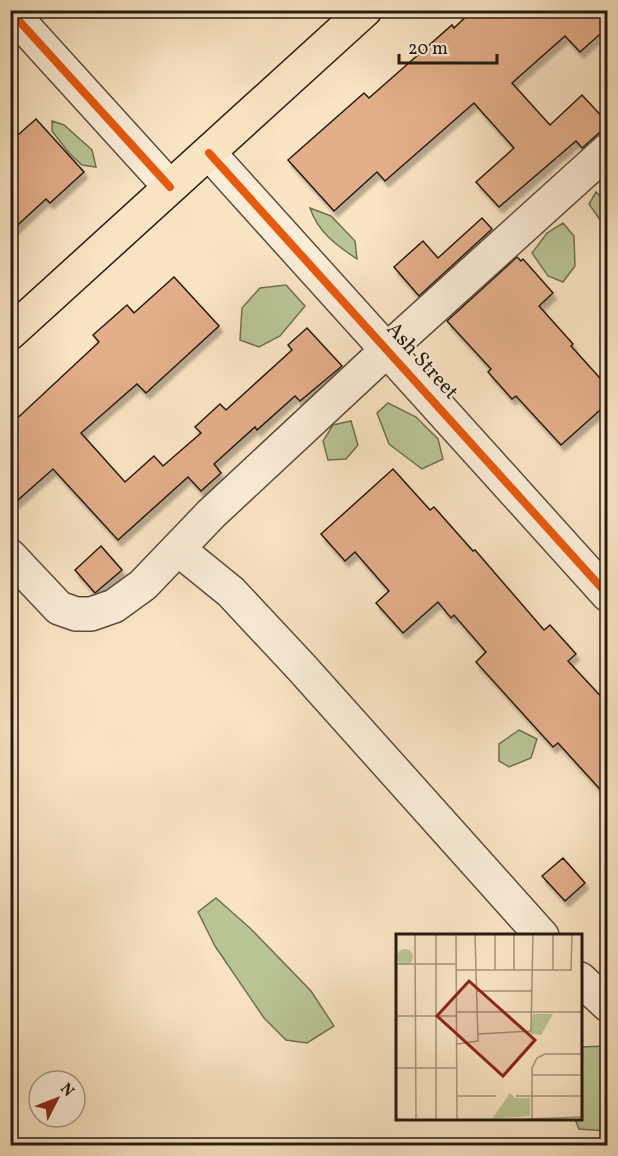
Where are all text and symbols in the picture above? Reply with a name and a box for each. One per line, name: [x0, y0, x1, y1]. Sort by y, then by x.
scale bar: [399, 27, 496, 65]
text: 20 m: [408, 37, 448, 62]
street label: Ash Street: [379, 316, 465, 406]
inset map: [396, 934, 582, 1120]
north arrow: [27, 1069, 87, 1129]
text: N: [55, 1079, 79, 1102]

